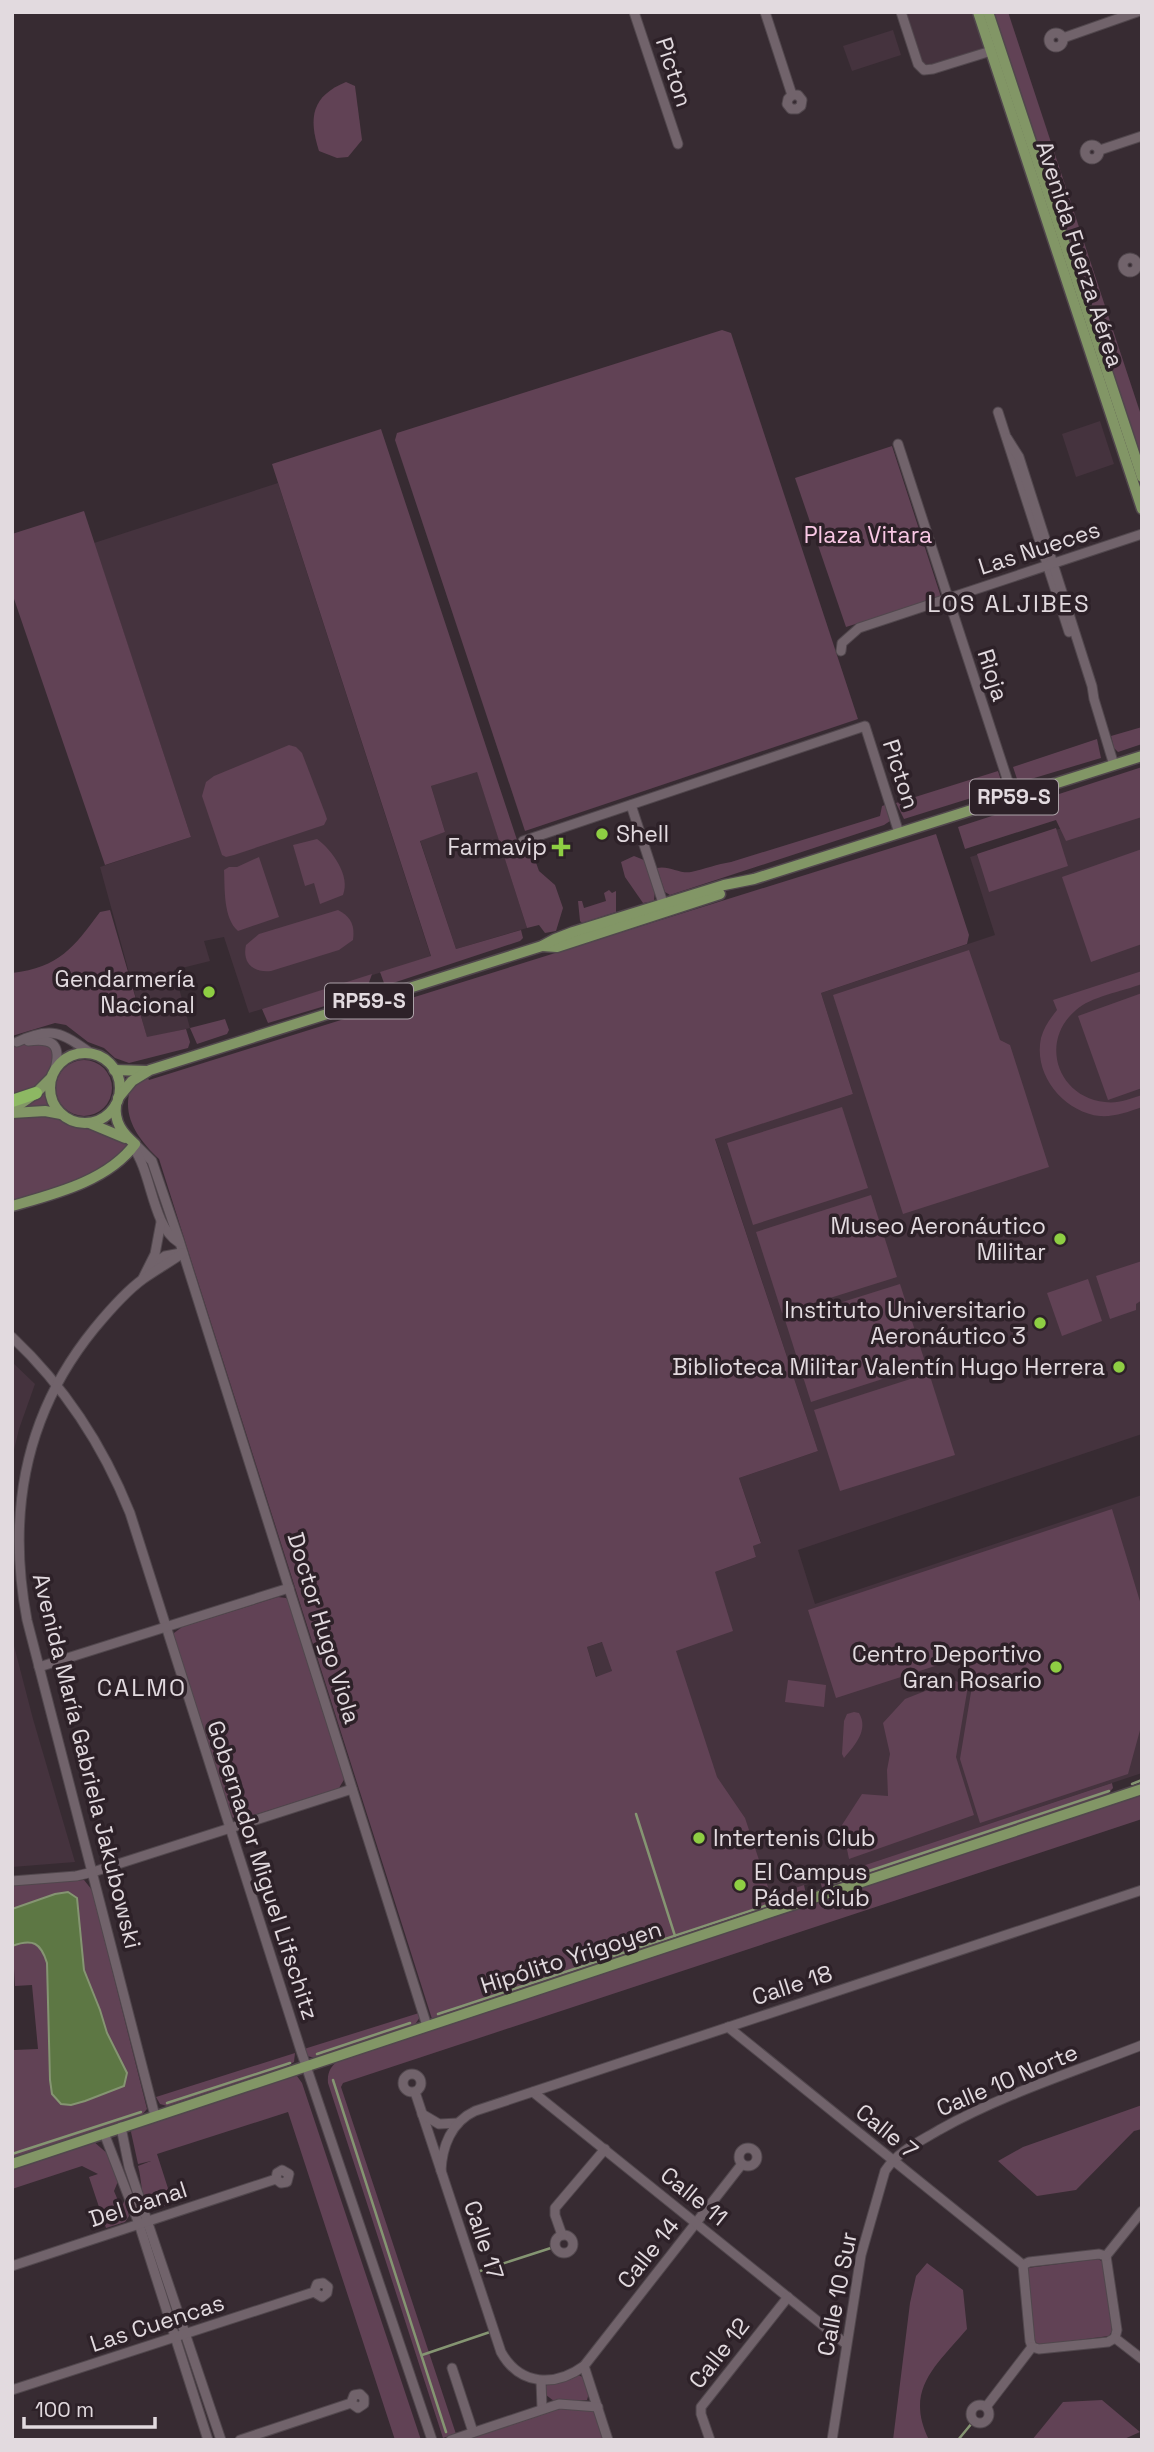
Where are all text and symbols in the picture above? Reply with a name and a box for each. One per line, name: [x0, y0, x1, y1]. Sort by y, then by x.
street label: Picton: [649, 33, 699, 111]
street label: Avenida Fuerza Aérea: [1029, 137, 1131, 371]
street label: Las Nueces: [974, 514, 1104, 582]
park label: Plaza Vitara: [804, 520, 932, 550]
district label: LOS ALJIBES: [927, 588, 1091, 619]
street label: Rioja: [971, 645, 1015, 705]
street label: Picton: [876, 735, 926, 813]
road number: RP59-S: [970, 780, 1058, 814]
place label: Shell: [616, 819, 669, 849]
marker: Shell: [594, 826, 610, 842]
place label: Farmavip: [448, 832, 547, 862]
marker: Farmavip: [553, 839, 569, 855]
place label: Gendarmería Nacional: [54, 964, 195, 1020]
marker: Gendarmería Nacional: [201, 984, 217, 1000]
road number: RP59-S: [325, 984, 413, 1018]
place label: Museo Aeronáutico Militar: [831, 1211, 1046, 1267]
marker: Museo Aeronáutico Militar: [1052, 1231, 1068, 1247]
place label: Instituto Universitario Aeronáutico 3: [784, 1295, 1026, 1351]
marker: Instituto Universitario Aeronáutico 3: [1032, 1315, 1048, 1331]
place label: Biblioteca Militar Valentín Hugo Herrera: [672, 1352, 1105, 1382]
marker: Biblioteca Militar Valentín Hugo Herrera: [1111, 1359, 1127, 1375]
street label: Doctor Hugo Viola: [281, 1529, 367, 1727]
street label: Avenida María Gabriela Jakubowski: [26, 1570, 148, 1952]
place label: Centro Deportivo Gran Rosario: [852, 1639, 1042, 1695]
marker: Centro Deportivo Gran Rosario: [1048, 1659, 1064, 1675]
district label: CALMO: [97, 1672, 187, 1703]
street label: Gobernador Miguel Lifschitz: [200, 1717, 326, 2023]
place label: Intertenis Club: [713, 1823, 876, 1853]
marker: Intertenis Club: [691, 1830, 707, 1846]
place label: El Campus Pádel Club: [754, 1857, 870, 1913]
marker: El Campus Pádel Club: [732, 1877, 748, 1893]
street label: Hipólito Yrigoyen: [477, 1914, 665, 2000]
street label: Calle 18: [748, 1958, 836, 2012]
street label: Calle 10 Norte: [932, 2037, 1082, 2123]
street label: Calle 7: [850, 2097, 924, 2165]
street label: Calle 11: [654, 2160, 734, 2232]
street label: Del Canal: [85, 2174, 191, 2234]
street label: Calle 17: [457, 2197, 511, 2283]
street label: Calle 14: [610, 2211, 686, 2295]
street label: Calle 10 Sur: [810, 2229, 864, 2359]
street label: Las Cuencas: [86, 2287, 228, 2359]
street label: Calle 12: [682, 2311, 756, 2395]
scale bar: [24, 2386, 156, 2430]
text: 100 m: [35, 2396, 94, 2423]

